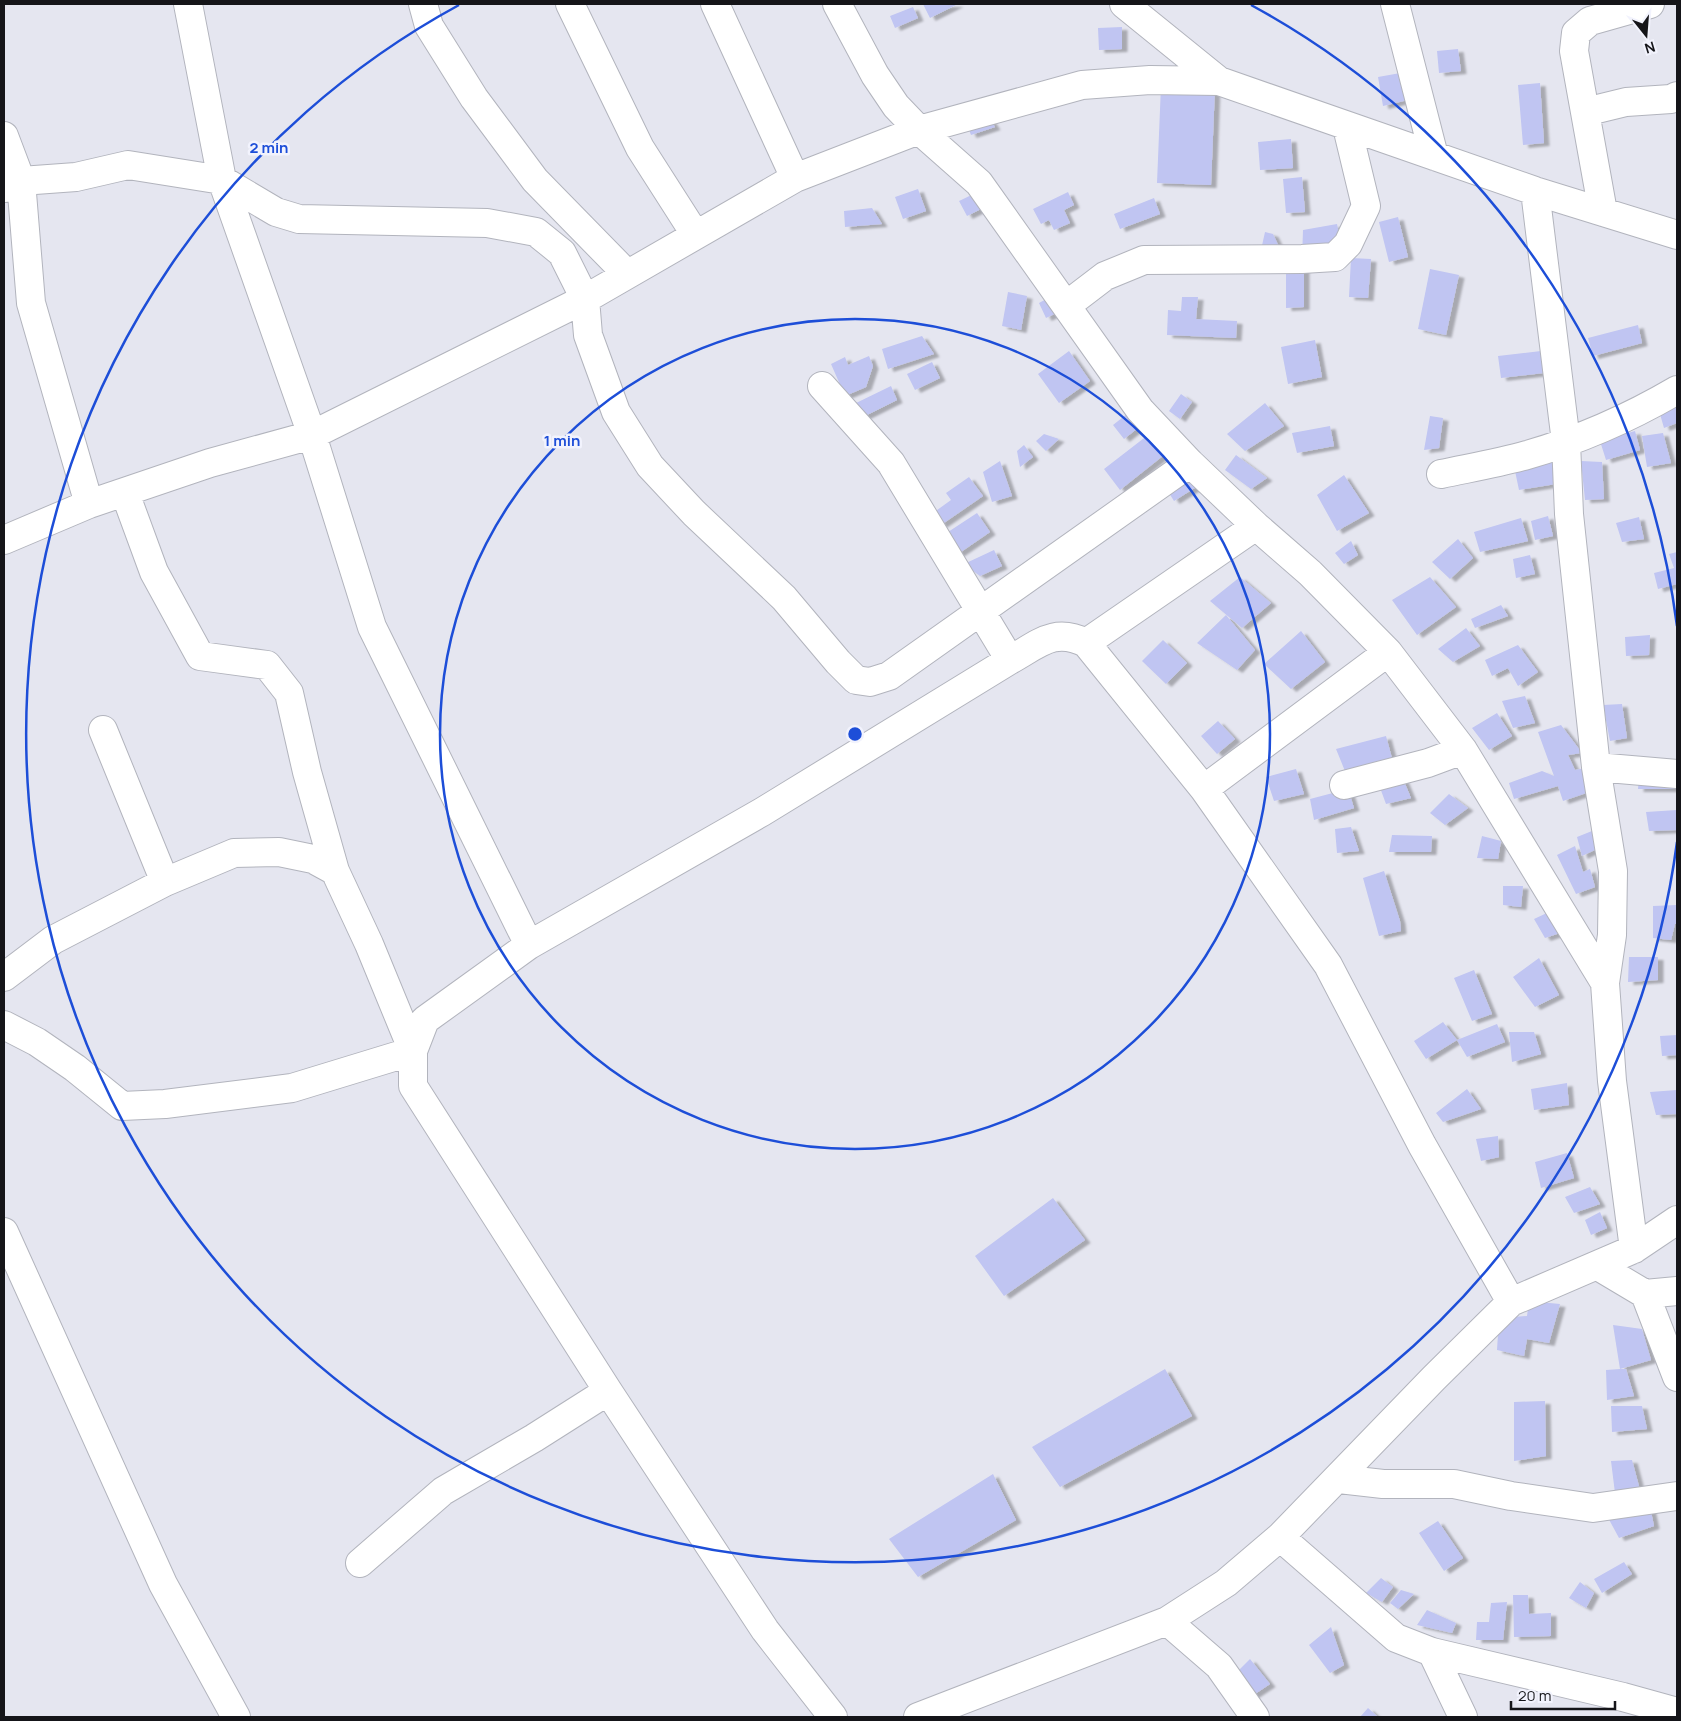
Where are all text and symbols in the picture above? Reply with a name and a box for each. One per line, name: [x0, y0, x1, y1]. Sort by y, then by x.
north arrow: [1621, 10, 1671, 60]
text: N: [1642, 37, 1658, 58]
text: 2 min: [249, 137, 289, 158]
text: 1 min: [544, 430, 580, 451]
centre of rings: [846, 725, 864, 743]
scale bar: [1511, 1678, 1615, 1710]
text: 20 m: [1518, 1685, 1551, 1706]

